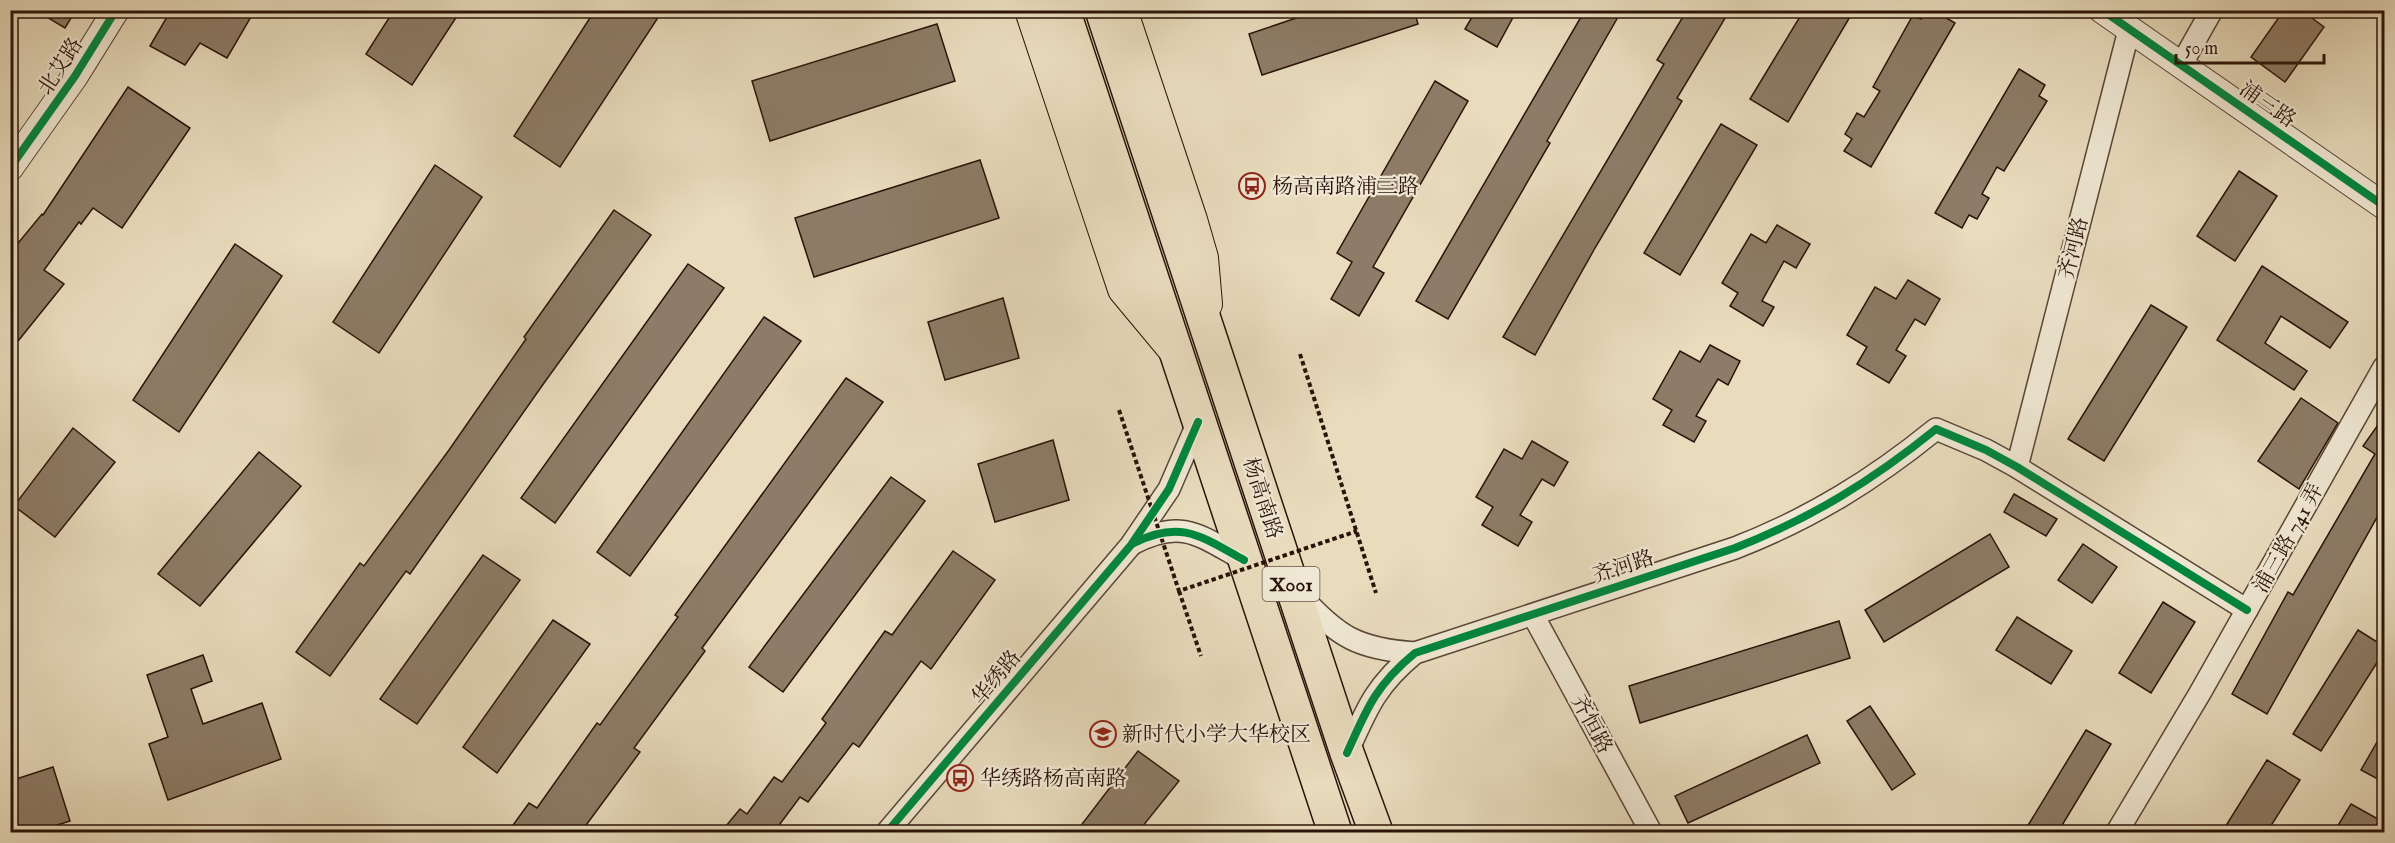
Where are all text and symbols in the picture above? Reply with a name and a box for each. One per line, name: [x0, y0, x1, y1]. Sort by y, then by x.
scale bar: [2176, 27, 2324, 65]
street label: 北艾路: [33, 33, 90, 101]
text: 50 m: [2185, 38, 2218, 61]
street label: 浦三路: [2234, 76, 2301, 134]
bus stop icon: 杨高南路浦三路: [1237, 171, 1267, 201]
place label: 杨高南路浦三路: [1272, 174, 1419, 201]
street label: 齐河路: [2054, 215, 2095, 282]
street label: 杨高南路: [1236, 454, 1287, 543]
street label: 浦三路 741 弄: [2248, 479, 2330, 598]
street label: 齐河路: [1589, 545, 1658, 590]
road number: X001: [1262, 567, 1320, 601]
street label: 华绣路: [967, 645, 1028, 711]
street label: 齐恒路: [1564, 691, 1617, 759]
school or university icon: 新时代小学大华校区: [1088, 719, 1118, 749]
place label: 新时代小学大华校区: [1122, 722, 1311, 749]
bus stop icon: 华绣路杨高南路: [945, 763, 975, 793]
place label: 华绣路杨高南路: [980, 766, 1127, 793]

